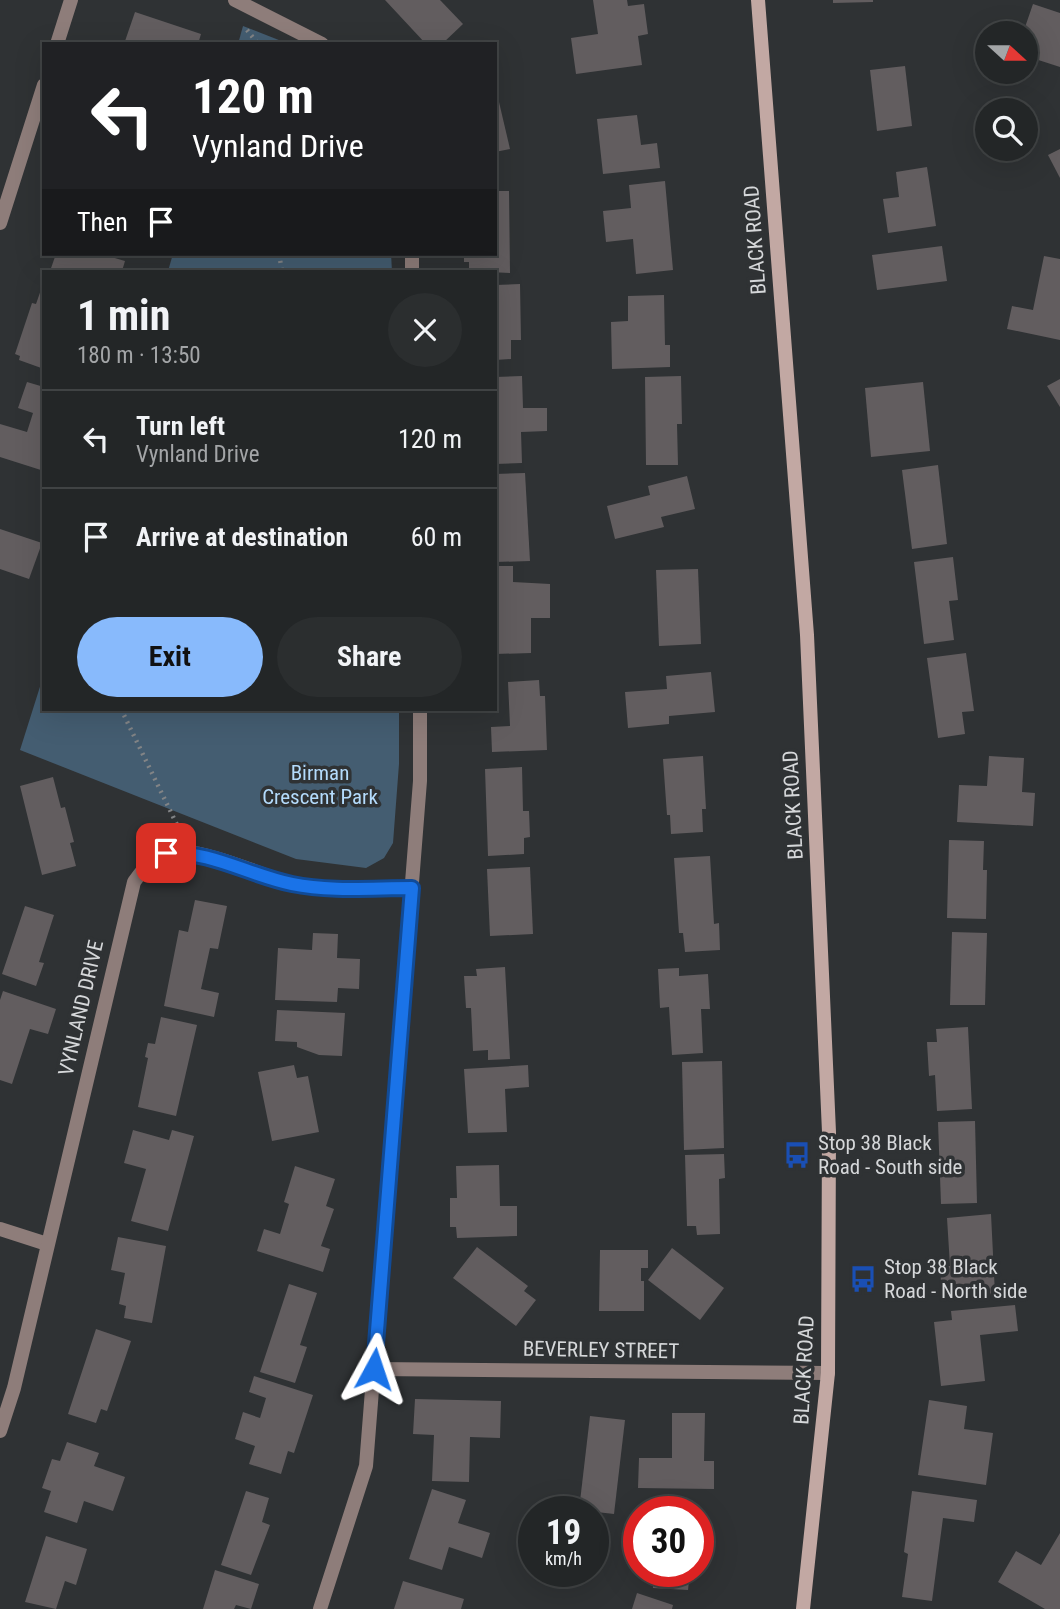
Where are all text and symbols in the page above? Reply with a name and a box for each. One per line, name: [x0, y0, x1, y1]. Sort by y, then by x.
north arrow: [975, 21, 1038, 84]
map controls: [975, 21, 1038, 161]
text: 120 m: [192, 68, 314, 125]
icon: left: [77, 70, 168, 161]
button: search: [975, 98, 1038, 161]
text: Vynland Drive: [192, 127, 364, 165]
street label: BLACK ROAD: [739, 185, 771, 295]
icon: arrive: [142, 203, 180, 241]
text: Then: [77, 207, 128, 237]
text: 1 min: [77, 291, 170, 340]
button: close: [388, 293, 462, 367]
text: 180 m · 13:50: [77, 342, 201, 369]
text: Turn left: [136, 411, 225, 441]
icon: left: [77, 420, 115, 458]
text: 120 m: [398, 424, 462, 454]
text: Vynland Drive: [136, 441, 260, 468]
icon: arrive: [77, 518, 115, 556]
text: Arrive at destination: [136, 522, 348, 552]
text: 60 m: [411, 522, 462, 552]
button: Exit: [77, 617, 263, 697]
button: Share: [277, 617, 462, 697]
street label: BLACK ROAD: [778, 750, 808, 860]
park label: Birman Crescent Park: [262, 761, 378, 809]
pin: [136, 823, 196, 883]
icon: arrive: [147, 834, 185, 872]
street label: VYNLAND DRIVE: [54, 938, 108, 1078]
place label: Stop 38 Black Road - South side: [818, 1131, 963, 1179]
bus stop icon: Stop 38 Black Road - South side: [782, 1140, 812, 1170]
place label: Stop 38 Black Road - North side: [884, 1255, 1027, 1303]
bus stop icon: Stop 38 Black Road - North side: [848, 1264, 878, 1294]
street label: BLACK ROAD: [789, 1315, 819, 1425]
position arrow: [337, 1332, 411, 1406]
street label: BEVERLEY STREET: [523, 1337, 680, 1363]
speed limit sign: 30: [623, 1496, 714, 1587]
text: 19: [546, 1512, 581, 1553]
text: km/h: [545, 1548, 582, 1569]

